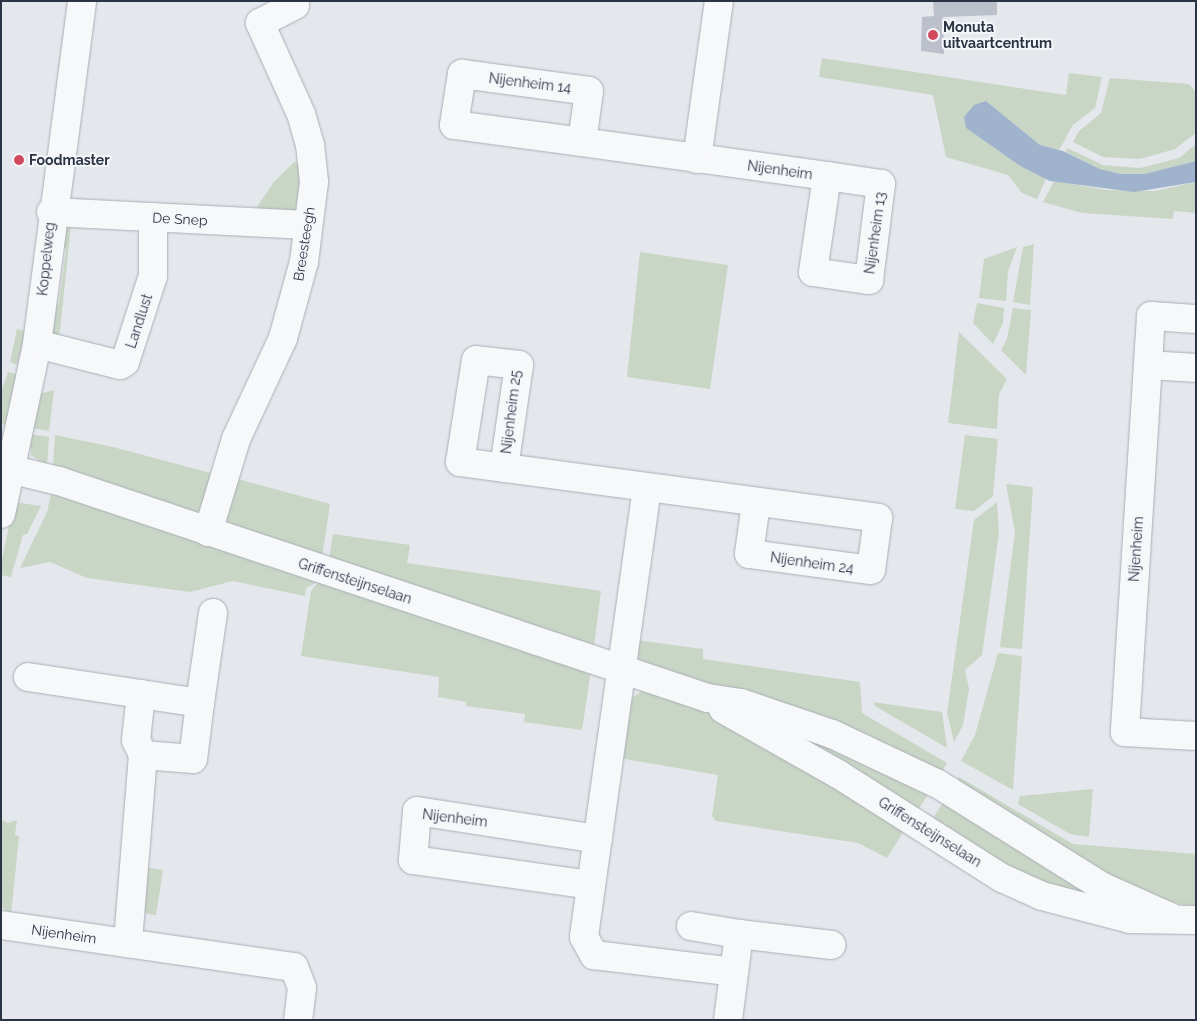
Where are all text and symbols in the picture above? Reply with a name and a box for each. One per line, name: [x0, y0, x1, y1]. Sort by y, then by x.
place label: Monuta uitvaartcentrum: [943, 19, 1052, 52]
marker: Monuta uitvaartcentrum: [927, 29, 939, 41]
street label: Nijenheim 14: [488, 70, 572, 96]
place label: Foodmaster: [29, 152, 110, 168]
marker: Foodmaster: [13, 154, 25, 166]
street label: Nijenheim: [746, 157, 814, 183]
street label: Nijenheim 13: [861, 191, 889, 275]
street label: Breesteegh: [290, 206, 318, 282]
street label: De Snep: [152, 209, 208, 229]
street label: Koppelweg: [34, 221, 58, 297]
street label: Landlust: [122, 292, 156, 350]
street label: Nijenheim 25: [498, 369, 524, 455]
street label: Nijenheim: [1125, 516, 1147, 582]
street label: Nijenheim 24: [769, 549, 855, 577]
street label: Griffensteijnselaan: [296, 555, 414, 607]
street label: Griffensteijnselaan: [875, 794, 985, 870]
street label: Nijenheim: [421, 806, 489, 830]
street label: Nijenheim: [30, 921, 98, 947]

